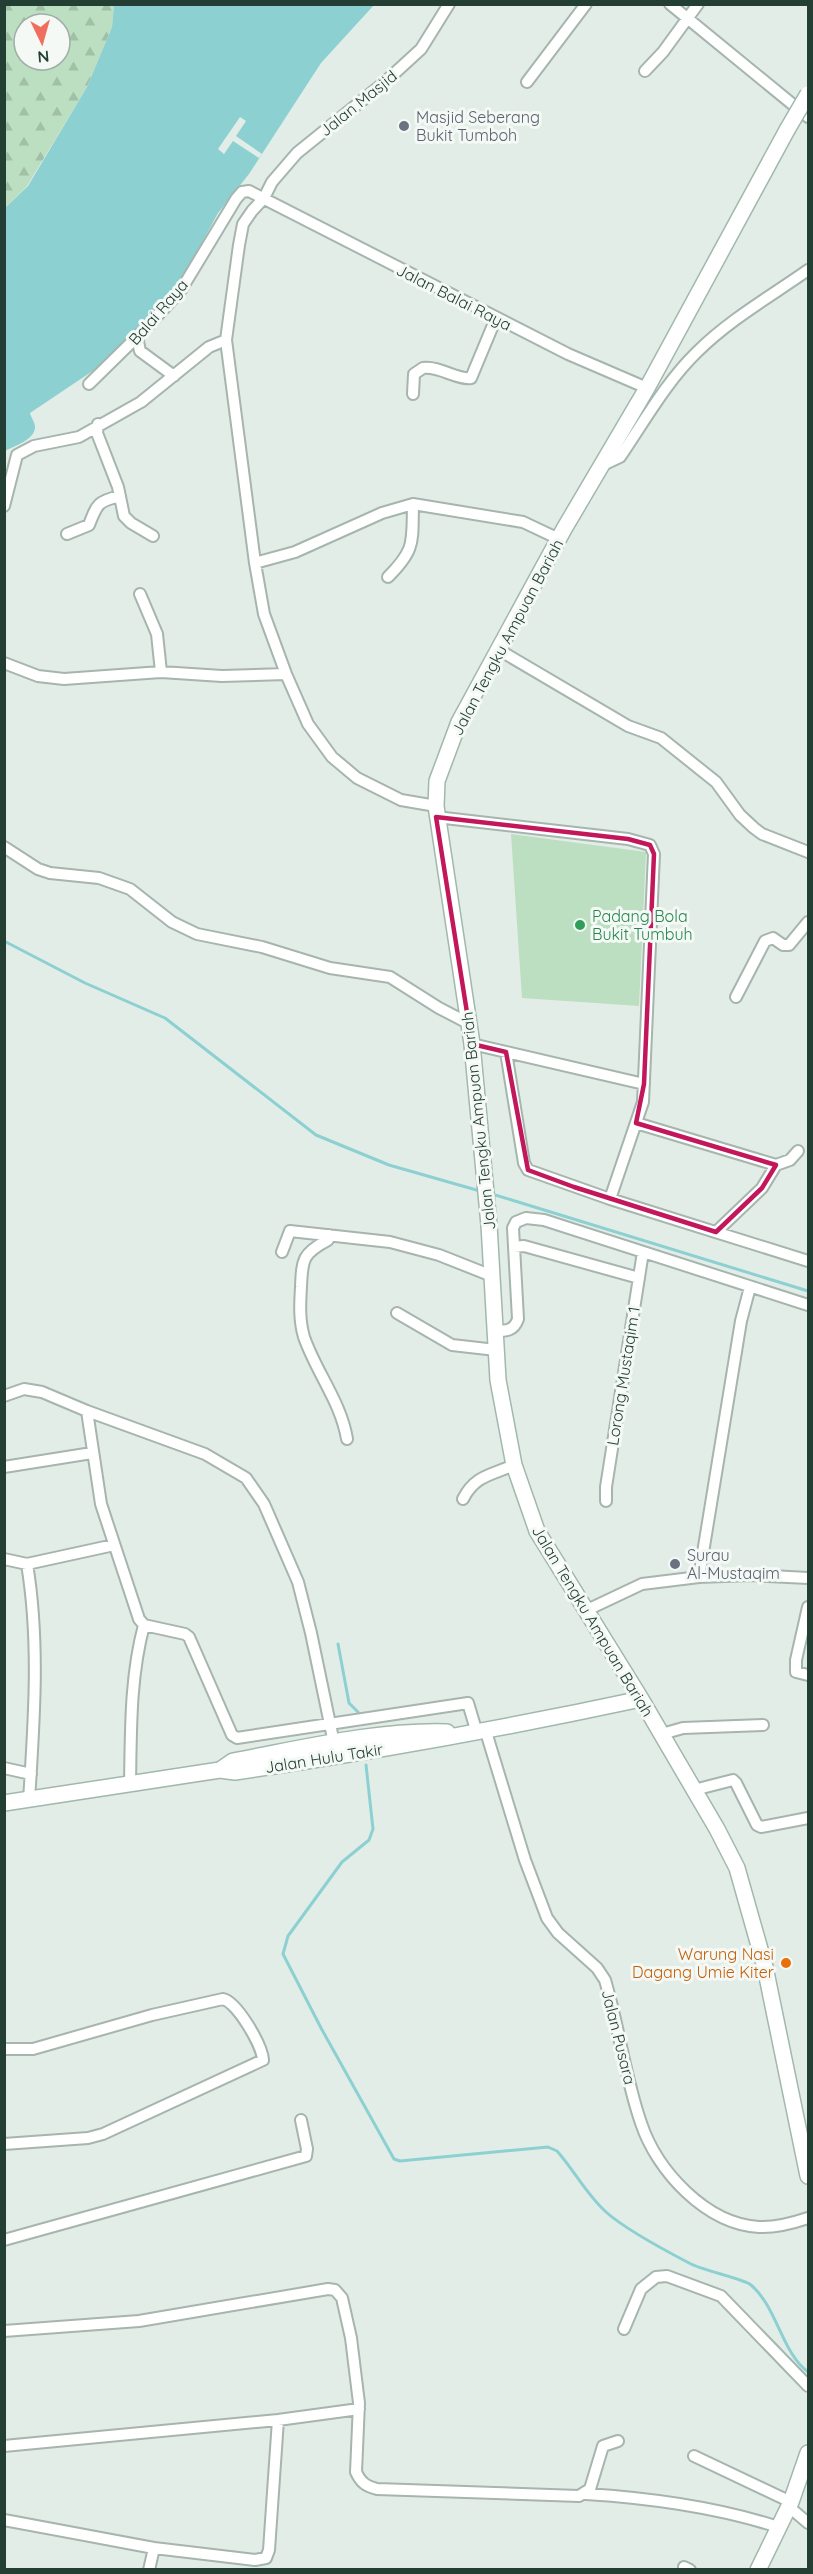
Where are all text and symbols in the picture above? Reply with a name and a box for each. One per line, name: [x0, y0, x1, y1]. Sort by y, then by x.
north arrow: [12, 12, 72, 72]
text: N: [37, 46, 50, 67]
street label: Jalan Masjid: [315, 66, 401, 140]
place label: Masjid Seberang Bukit Tumboh: [416, 107, 540, 145]
marker: Masjid Seberang Bukit Tumboh: [397, 119, 411, 133]
street label: Jalan Balai Raya: [393, 259, 515, 335]
street label: Balai Raya: [124, 275, 192, 349]
street label: Jalan Tengku Ampuan Bariah: [447, 535, 567, 739]
place label: Padang Bola Bukit Tumbuh: [592, 906, 693, 944]
marker: Padang Bola Bukit Tumbuh: [573, 918, 587, 932]
street label: Jalan Tengku Ampuan Bariah: [457, 1011, 499, 1231]
street label: Lorong Mustaqim 1: [602, 1305, 644, 1447]
street label: Jalan Tengku Ampuan Bariah: [528, 1522, 658, 1720]
place label: Surau Al-Mustaqim: [687, 1545, 780, 1583]
marker: Surau Al-Mustaqim: [668, 1557, 682, 1571]
street label: Jalan Hulu Takir: [263, 1739, 385, 1777]
place label: Warung Nasi Dagang Umie Kiter: [632, 1944, 774, 1982]
marker: Warung Nasi Dagang Umie Kiter: [779, 1956, 793, 1970]
street label: Jalan Pusara: [598, 1987, 640, 2087]

